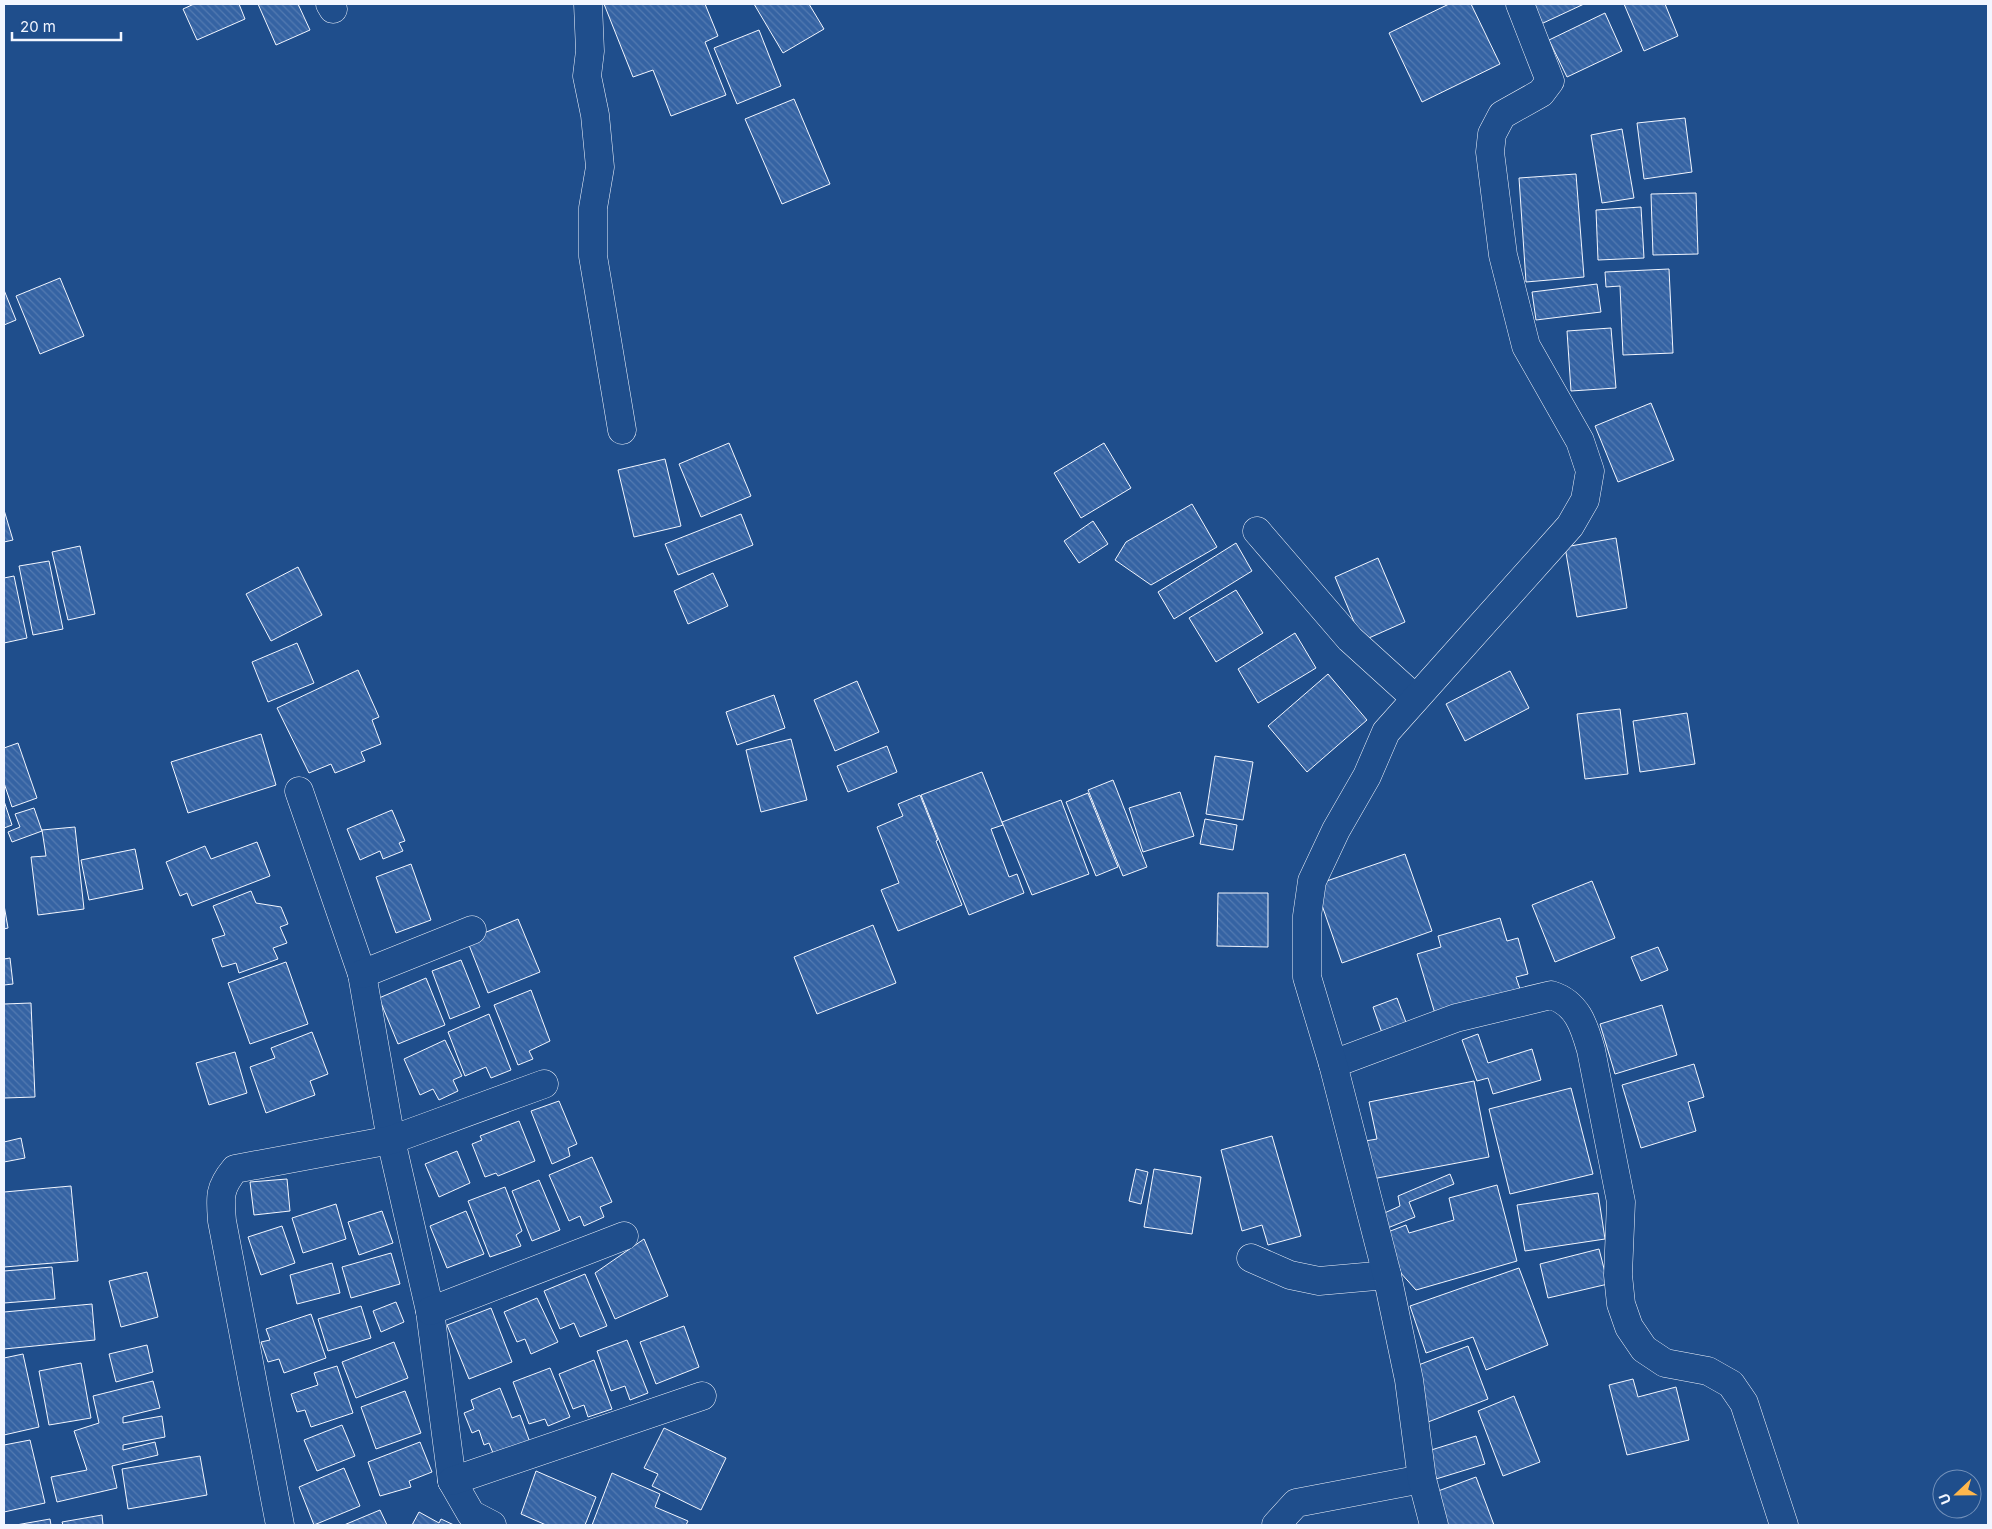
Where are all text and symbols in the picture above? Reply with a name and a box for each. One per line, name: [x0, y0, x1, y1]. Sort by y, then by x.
scale bar: [12, 10, 121, 42]
text: 20 m: [20, 17, 56, 36]
north arrow: [1932, 1469, 1982, 1519]
text: U: [1935, 1491, 1954, 1507]

